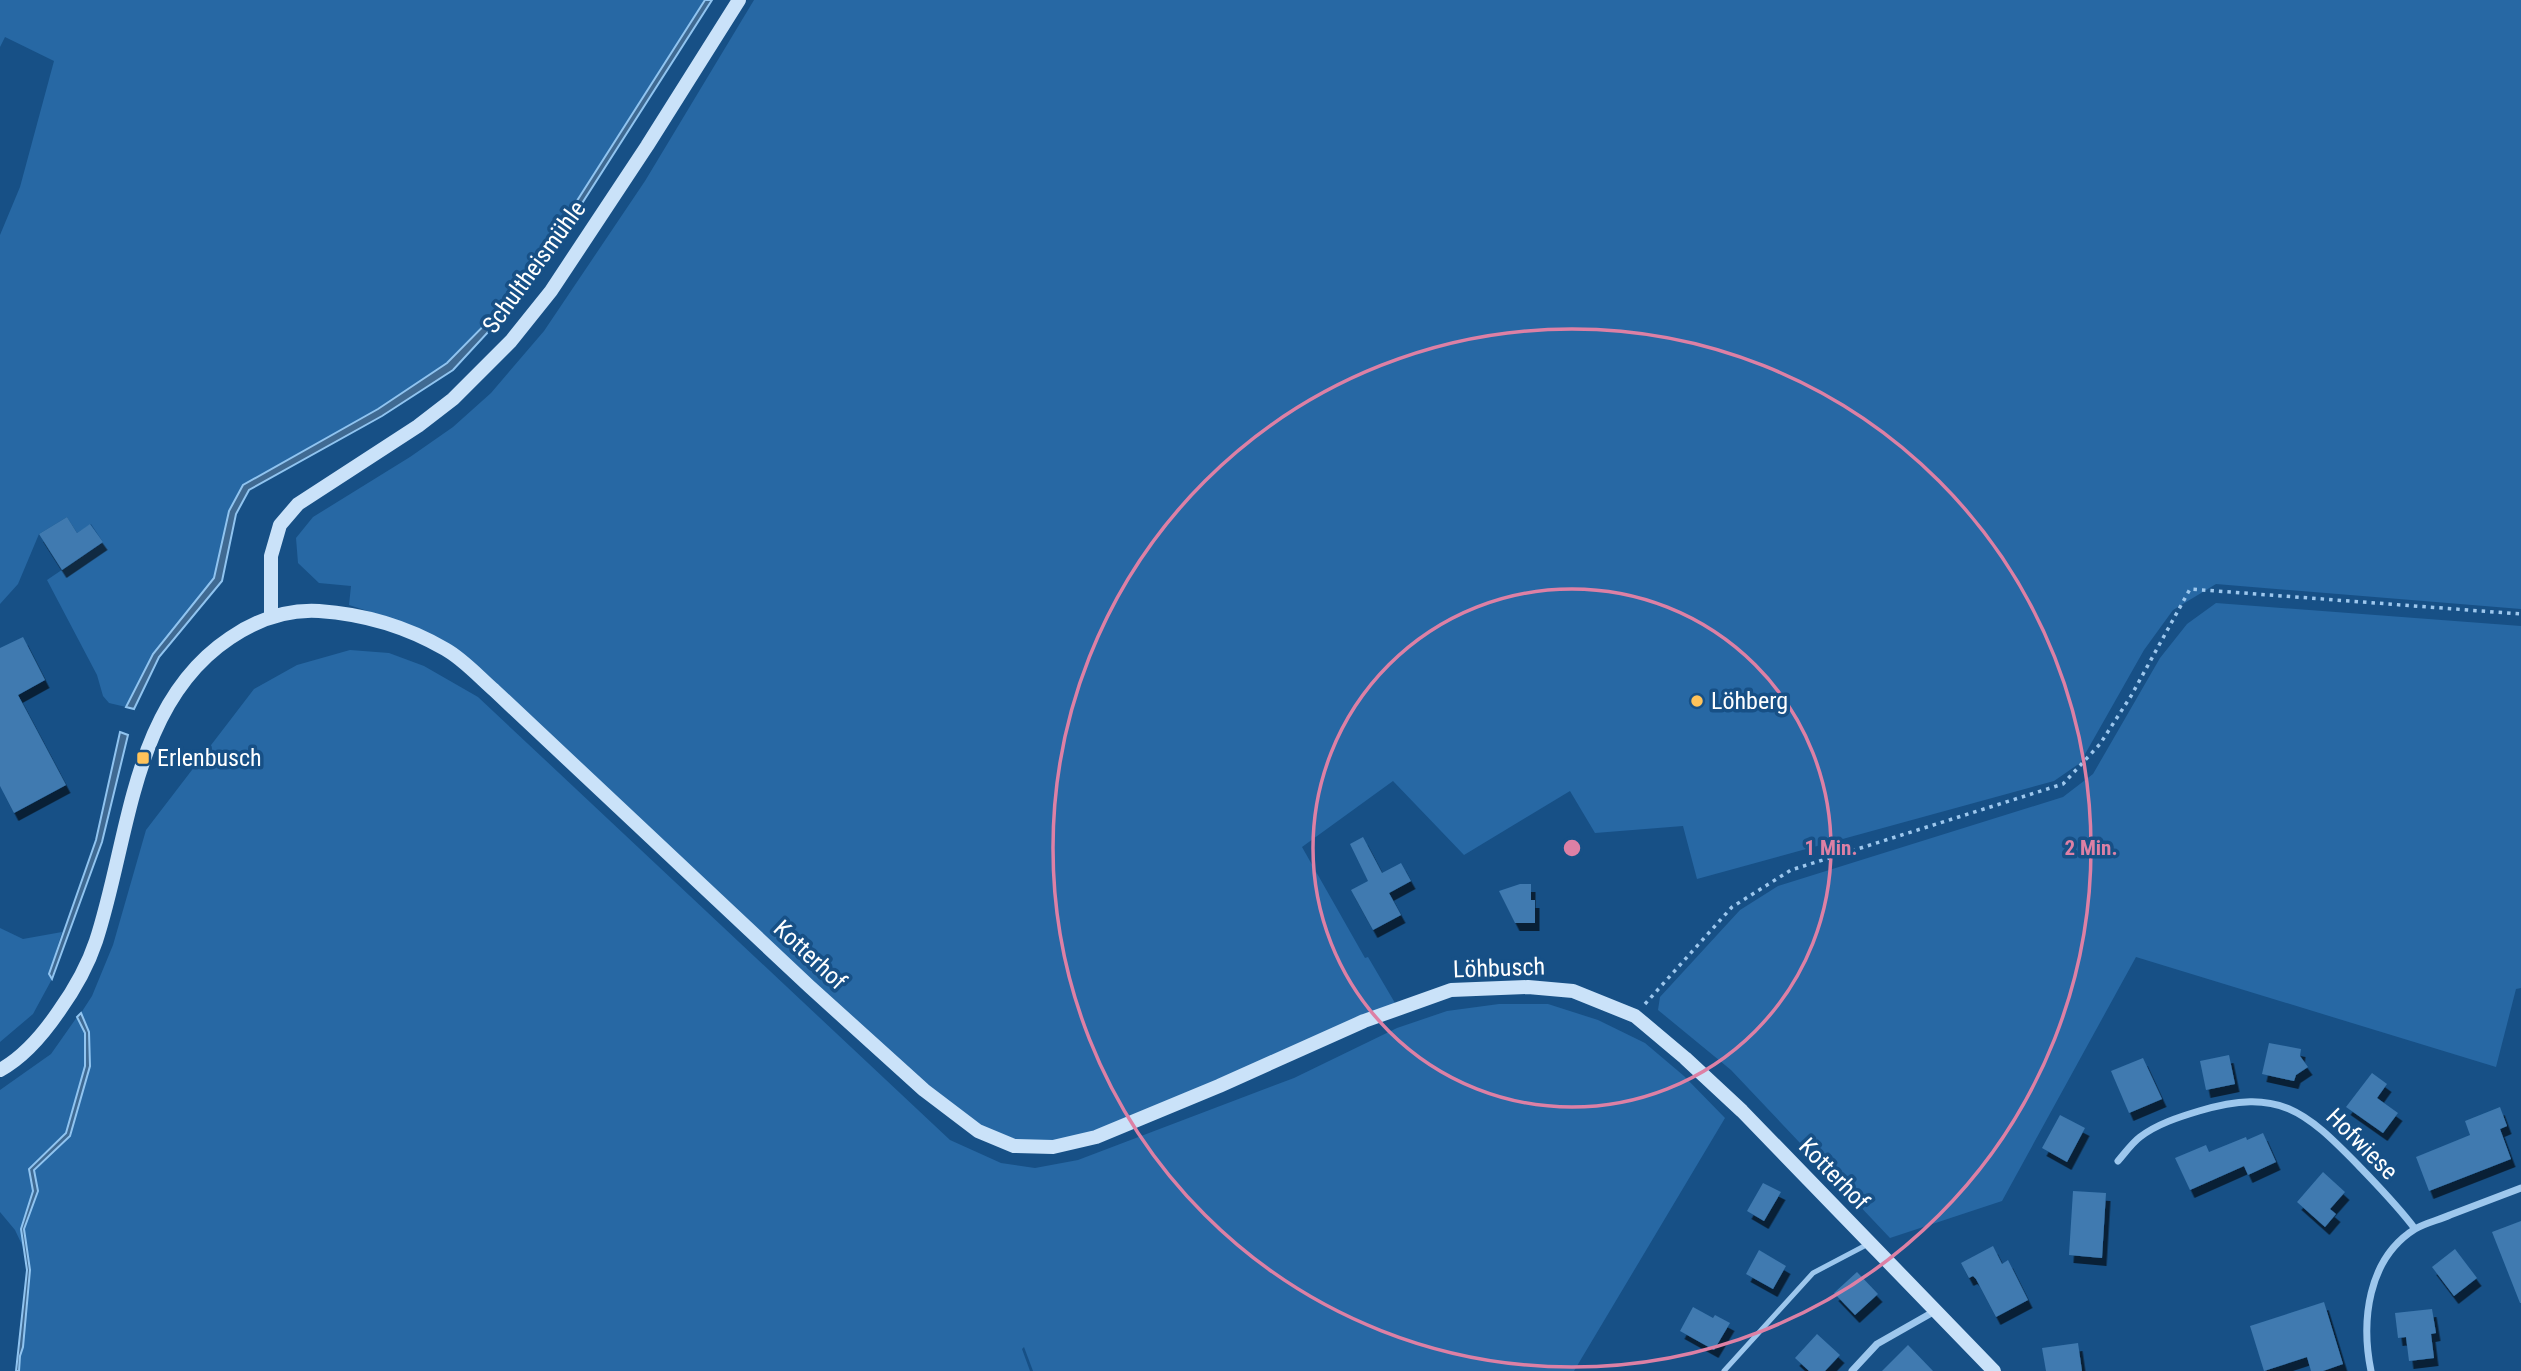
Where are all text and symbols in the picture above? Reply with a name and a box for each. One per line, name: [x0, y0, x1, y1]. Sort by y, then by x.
street label: Schultheismühle: [477, 195, 591, 339]
place label: Löhberg: [1711, 687, 1788, 715]
marker: Löhberg: [1689, 693, 1705, 709]
place label: Erlenbusch: [157, 744, 262, 772]
marker: Erlenbusch: [135, 750, 151, 766]
centre of rings: [1560, 836, 1584, 860]
text: 1 Min.: [1804, 836, 1858, 860]
text: 2 Min.: [2064, 836, 2118, 860]
street label: Kotterhof: [768, 914, 852, 996]
street label: Löhbusch: [1452, 952, 1546, 984]
street label: Hofwiese: [2321, 1103, 2403, 1185]
street label: Kotterhof: [1793, 1132, 1875, 1216]

